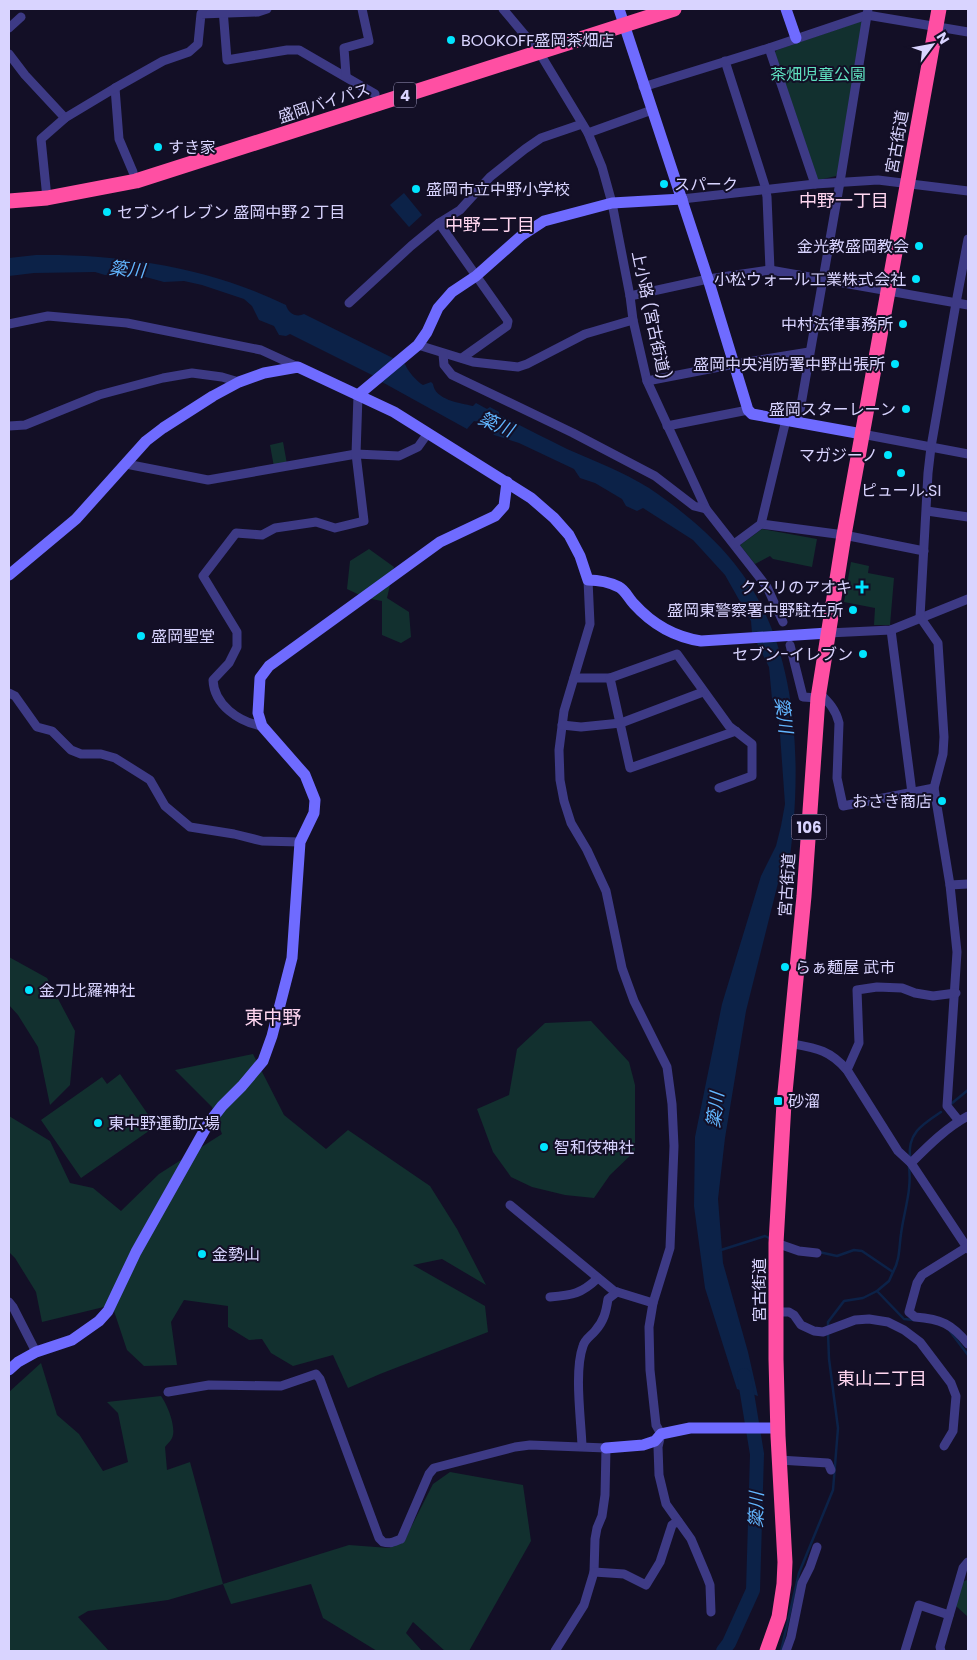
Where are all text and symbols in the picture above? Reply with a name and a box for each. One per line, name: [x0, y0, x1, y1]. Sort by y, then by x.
north arrow: [907, 20, 957, 70]
text: N: [932, 28, 954, 48]
place label: BOOKOFF盛岡茶畑店: [461, 29, 614, 52]
marker: BOOKOFF盛岡茶畑店: [445, 34, 457, 46]
park label: 茶畑児童公園: [770, 63, 866, 86]
street label: 盛岡バイパス: [275, 77, 373, 129]
road number: 4: [394, 82, 416, 108]
street label: 宮古街道: [880, 108, 914, 176]
place label: すき家: [168, 136, 216, 159]
marker: すき家: [152, 141, 164, 153]
place label: スパーク: [674, 173, 738, 196]
place label: 盛岡市立中野小学校: [426, 178, 570, 201]
marker: スパーク: [658, 178, 670, 190]
marker: 盛岡市立中野小学校: [410, 183, 422, 195]
district label: 中野一丁目: [799, 188, 889, 213]
place label: セブンイレブン 盛岡中野２丁目: [117, 201, 345, 224]
marker: セブンイレブン 盛岡中野２丁目: [101, 206, 113, 218]
district label: 中野二丁目: [445, 212, 535, 237]
place label: 金光教盛岡教会: [797, 235, 909, 258]
marker: 金光教盛岡教会: [913, 240, 925, 252]
street label: 上小路 (宮古街道): [626, 249, 676, 381]
water label: 簗川: [108, 255, 148, 283]
place label: 小松ウォール工業株式会社: [714, 268, 906, 291]
marker: 小松ウォール工業株式会社: [910, 273, 922, 285]
place label: 中村法律事務所: [781, 313, 893, 336]
marker: 中村法律事務所: [897, 318, 909, 330]
place label: 盛岡中央消防署中野出張所: [693, 353, 885, 376]
marker: 盛岡中央消防署中野出張所: [889, 358, 901, 370]
place label: 盛岡スターレーン: [769, 398, 896, 421]
marker: 盛岡スターレーン: [900, 403, 912, 415]
water label: 簗川: [475, 405, 519, 443]
place label: マガジーノ: [799, 444, 878, 467]
marker: マガジーノ: [882, 449, 894, 461]
marker: ピュール.SI: [895, 467, 907, 479]
place label: ピュール.SI: [861, 479, 941, 502]
place label: クスリのアオキ: [740, 576, 852, 599]
marker: クスリのアオキ: [856, 581, 868, 593]
place label: 盛岡東警察署中野駐在所: [667, 599, 843, 622]
marker: 盛岡東警察署中野駐在所: [847, 604, 859, 616]
place label: 盛岡聖堂: [151, 625, 215, 648]
marker: 盛岡聖堂: [135, 630, 147, 642]
place label: セブン-イレブン: [732, 643, 853, 666]
marker: セブン-イレブン: [857, 648, 869, 660]
water label: 簗川: [769, 695, 799, 737]
place label: おさき商店: [852, 790, 932, 813]
marker: おさき商店: [936, 795, 948, 807]
road number: 106: [792, 814, 826, 840]
street label: 宮古街道: [773, 852, 801, 918]
place label: らぁ麺屋 武市: [795, 956, 895, 979]
marker: らぁ麺屋 武市: [779, 961, 791, 973]
place label: 金刀比羅神社: [39, 979, 135, 1002]
marker: 金刀比羅神社: [23, 984, 35, 996]
district label: 東中野: [244, 1004, 302, 1031]
water label: 簗川: [701, 1089, 730, 1129]
place label: 砂溜: [788, 1090, 820, 1113]
marker: 砂溜: [772, 1095, 784, 1107]
place label: 東中野運動広場: [108, 1112, 220, 1135]
marker: 東中野運動広場: [92, 1117, 104, 1129]
place label: 智和伎神社: [554, 1136, 634, 1159]
marker: 智和伎神社: [538, 1141, 550, 1153]
place label: 金勢山: [212, 1243, 260, 1266]
marker: 金勢山: [196, 1248, 208, 1260]
street label: 宮古街道: [748, 1258, 771, 1322]
district label: 東山二丁目: [837, 1366, 927, 1391]
water label: 簗川: [743, 1490, 769, 1528]

